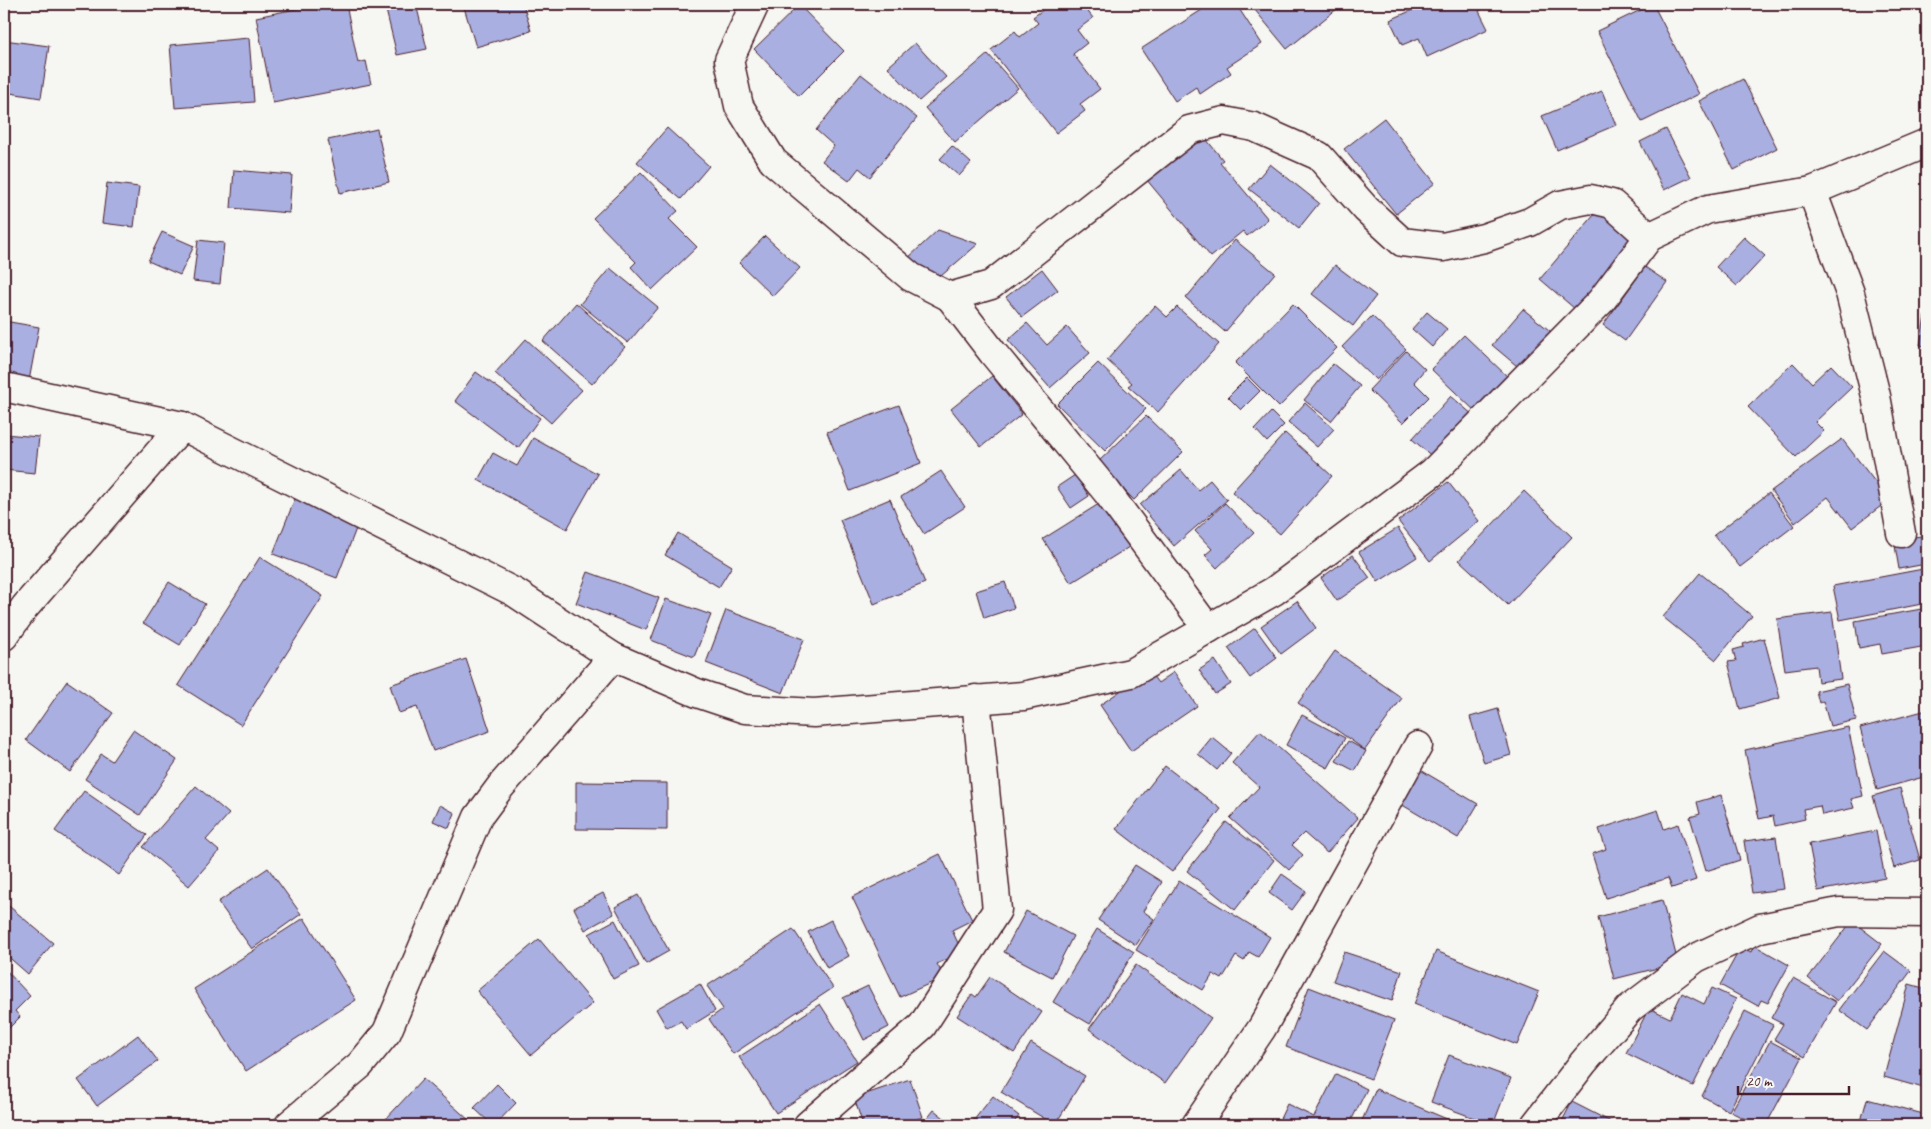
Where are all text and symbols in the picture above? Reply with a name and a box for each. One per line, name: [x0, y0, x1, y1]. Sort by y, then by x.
scale bar: [1738, 1064, 1850, 1096]
text: 20 m: [1746, 1072, 1773, 1091]

